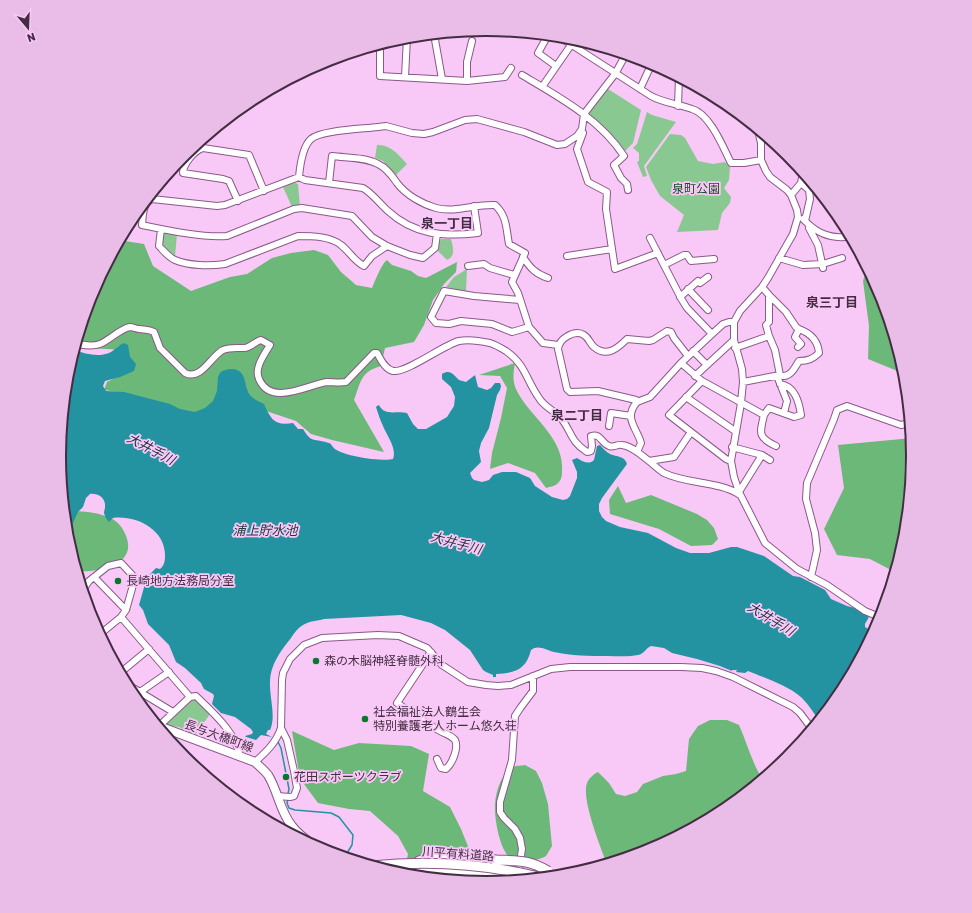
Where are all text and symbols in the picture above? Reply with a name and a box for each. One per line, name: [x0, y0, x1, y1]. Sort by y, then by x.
north arrow: [8, 8, 48, 48]
text: N: [25, 30, 37, 44]
park label: 泉町公園: [672, 182, 720, 196]
district label: 泉一丁目: [421, 216, 473, 231]
district label: 泉三丁目: [806, 295, 858, 310]
district label: 泉二丁目: [551, 408, 603, 423]
water label: 大井手川: [125, 430, 179, 469]
water label: 浦上貯水池: [232, 523, 299, 538]
water label: 大井手川: [429, 529, 485, 557]
place label: 長崎地方法務局分室: [126, 574, 234, 588]
marker: 長崎地方法務局分室: [113, 576, 123, 586]
water label: 大井手川: [745, 599, 799, 640]
place label: 森の木脳神経脊髄外科: [324, 654, 444, 668]
marker: 森の木脳神経脊髄外科: [311, 656, 321, 666]
place label: 社会福祉法人鶴生会 特別養護老人ホーム悠久荘: [373, 705, 517, 733]
marker: 社会福祉法人鶴生会 特別養護老人ホーム悠久荘: [360, 714, 370, 724]
street label: 長与大橋町線: [183, 717, 255, 755]
place label: 花田スポーツクラブ: [294, 770, 402, 784]
marker: 花田スポーツクラブ: [281, 772, 291, 782]
street label: 川平有料道路: [422, 845, 494, 863]

